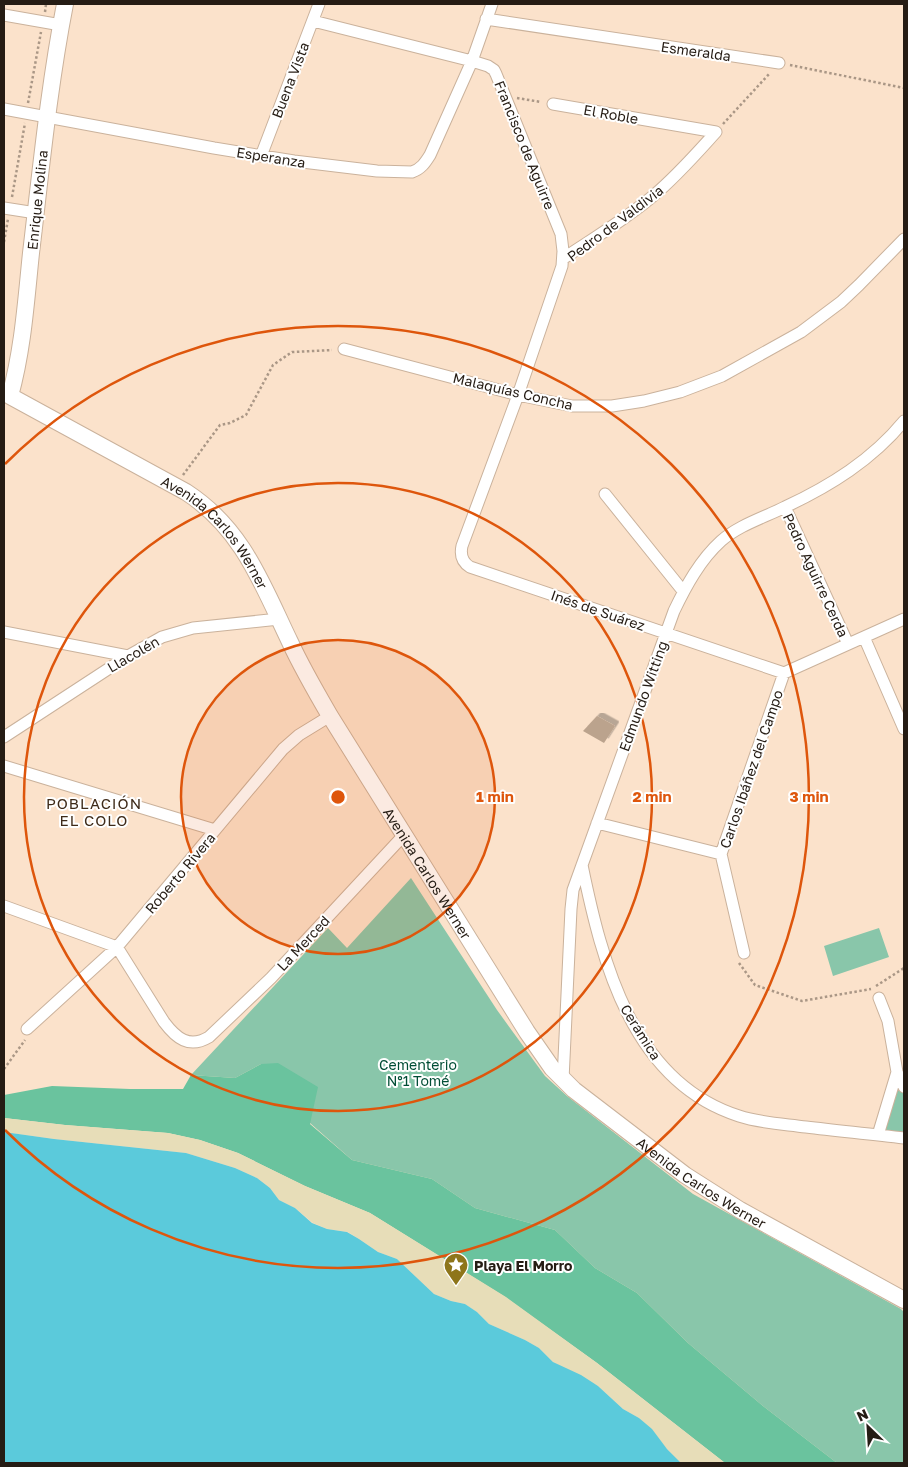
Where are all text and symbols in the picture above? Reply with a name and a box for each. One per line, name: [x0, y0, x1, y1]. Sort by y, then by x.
street label: Esmeralda: [660, 38, 732, 64]
street label: Buena Vista: [268, 40, 312, 120]
street label: Francisco de Aguirre: [491, 78, 559, 212]
street label: El Roble: [582, 101, 640, 127]
street label: Esperanza: [235, 143, 307, 171]
street label: Enrique Molina: [23, 149, 51, 251]
street label: Pedro de Valdivia: [564, 181, 666, 265]
street label: Malaquías Concha: [451, 369, 575, 413]
street label: Avenida Carlos Werner: [159, 472, 272, 592]
street label: Pedro Aguirre Cerda: [780, 510, 852, 640]
street label: Inés de Suárez: [549, 586, 647, 634]
street label: Llacolén: [104, 632, 162, 676]
street label: Edmundo Witting: [615, 638, 671, 754]
street label: Carlos Ibáñez del Campo: [716, 688, 786, 850]
text: 1 min: [476, 787, 514, 805]
text: 2 min: [632, 787, 672, 805]
text: 3 min: [789, 787, 829, 805]
centre of rings: [329, 788, 347, 806]
district label: POBLACIÓN EL COLO: [46, 794, 142, 829]
street label: Avenida Carlos Werner: [380, 804, 476, 942]
street label: Roberto Rivera: [141, 829, 219, 917]
street label: La Merced: [273, 912, 333, 974]
street label: Cerámica: [617, 1001, 665, 1063]
park label: Cementerio N°1 Tomé: [379, 1056, 457, 1089]
street label: Avenida Carlos Werner: [634, 1133, 770, 1231]
place icon: Playa El Morro: [443, 1252, 469, 1286]
place label: Playa El Morro: [474, 1257, 572, 1274]
north arrow: [843, 1402, 893, 1452]
text: N: [854, 1405, 871, 1425]

